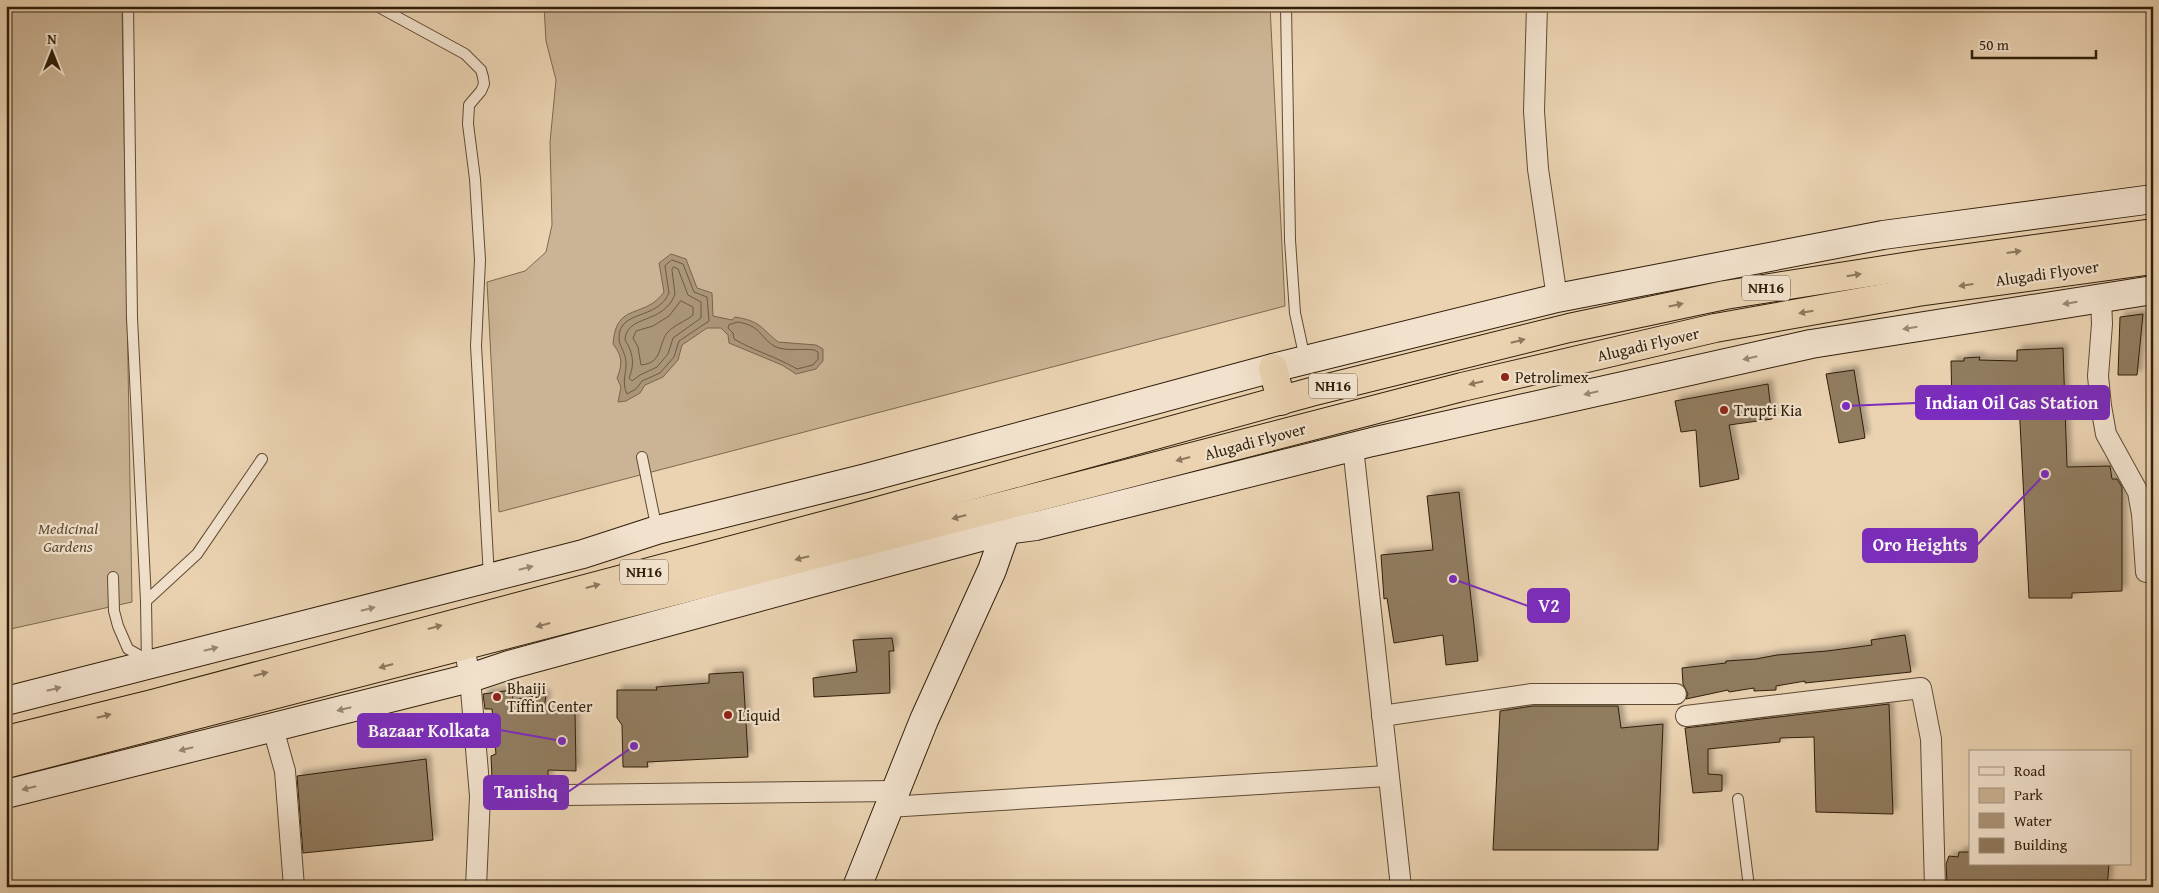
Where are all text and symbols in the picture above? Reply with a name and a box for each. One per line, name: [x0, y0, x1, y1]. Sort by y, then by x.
north arrow: [28, 28, 78, 78]
scale bar: [1972, 28, 2095, 60]
text: N: [47, 29, 57, 49]
text: 50 m: [1979, 34, 2010, 55]
one-way arrow: [2007, 248, 2023, 256]
street label: Alugadi Flyover: [1994, 254, 2101, 292]
one-way arrow: [1846, 271, 1862, 279]
road number: NH16: [1742, 276, 1790, 300]
one-way arrow: [1957, 281, 1973, 289]
one-way arrow: [2062, 299, 2078, 307]
one-way arrow: [1669, 301, 1684, 309]
one-way arrow: [1798, 308, 1813, 316]
street label: Alugadi Flyover: [1594, 320, 1702, 367]
one-way arrow: [1901, 325, 1917, 333]
one-way arrow: [1510, 337, 1525, 345]
one-way arrow: [1742, 354, 1757, 362]
place label: Petrolimex: [1515, 365, 1590, 389]
marker: Petrolimex: [1499, 371, 1511, 383]
road number: NH16: [1309, 374, 1357, 398]
one-way arrow: [1467, 380, 1483, 388]
callout: Indian Oil Gas Station: [1916, 386, 2109, 419]
one-way arrow: [1584, 389, 1599, 397]
text: Indian Oil Gas Station: [1926, 389, 2099, 416]
place label: Trupti Kia: [1734, 398, 1802, 422]
marker: Trupti Kia: [1718, 404, 1730, 416]
street label: Alugadi Flyover: [1201, 416, 1309, 466]
one-way arrow: [1175, 456, 1190, 464]
one-way arrow: [952, 514, 967, 522]
park label: Medicinal Gardens: [38, 516, 98, 558]
callout: Oro Heights: [1863, 529, 1977, 562]
text: Oro Heights: [1873, 531, 1967, 558]
one-way arrow: [795, 554, 810, 562]
road number: NH16: [620, 560, 668, 584]
one-way arrow: [518, 564, 533, 572]
one-way arrow: [585, 582, 600, 590]
callout: V2: [1528, 589, 1569, 622]
text: V2: [1538, 592, 1560, 619]
one-way arrow: [361, 605, 376, 613]
one-way arrow: [536, 621, 551, 629]
one-way arrow: [428, 623, 443, 631]
one-way arrow: [204, 645, 219, 653]
one-way arrow: [378, 662, 393, 670]
one-way arrow: [254, 670, 269, 678]
place label: Bhaiji Tiffin Center: [507, 676, 593, 718]
one-way arrow: [46, 685, 61, 693]
marker: Bhaiji Tiffin Center: [491, 691, 503, 703]
place label: Liquid: [738, 703, 781, 727]
one-way arrow: [337, 705, 352, 713]
marker: Liquid: [722, 709, 734, 721]
one-way arrow: [97, 712, 112, 720]
callout: Bazaar Kolkata: [358, 714, 500, 747]
text: Bazaar Kolkata: [368, 717, 491, 744]
one-way arrow: [179, 745, 194, 753]
legend: [1969, 750, 2132, 866]
text: Road: [2014, 760, 2045, 781]
callout: Tanishq: [484, 776, 568, 809]
text: Tanishq: [494, 778, 558, 805]
text: Park: [2014, 784, 2043, 805]
one-way arrow: [21, 785, 36, 793]
text: Water: [2014, 810, 2052, 831]
text: Building: [2014, 834, 2068, 855]

